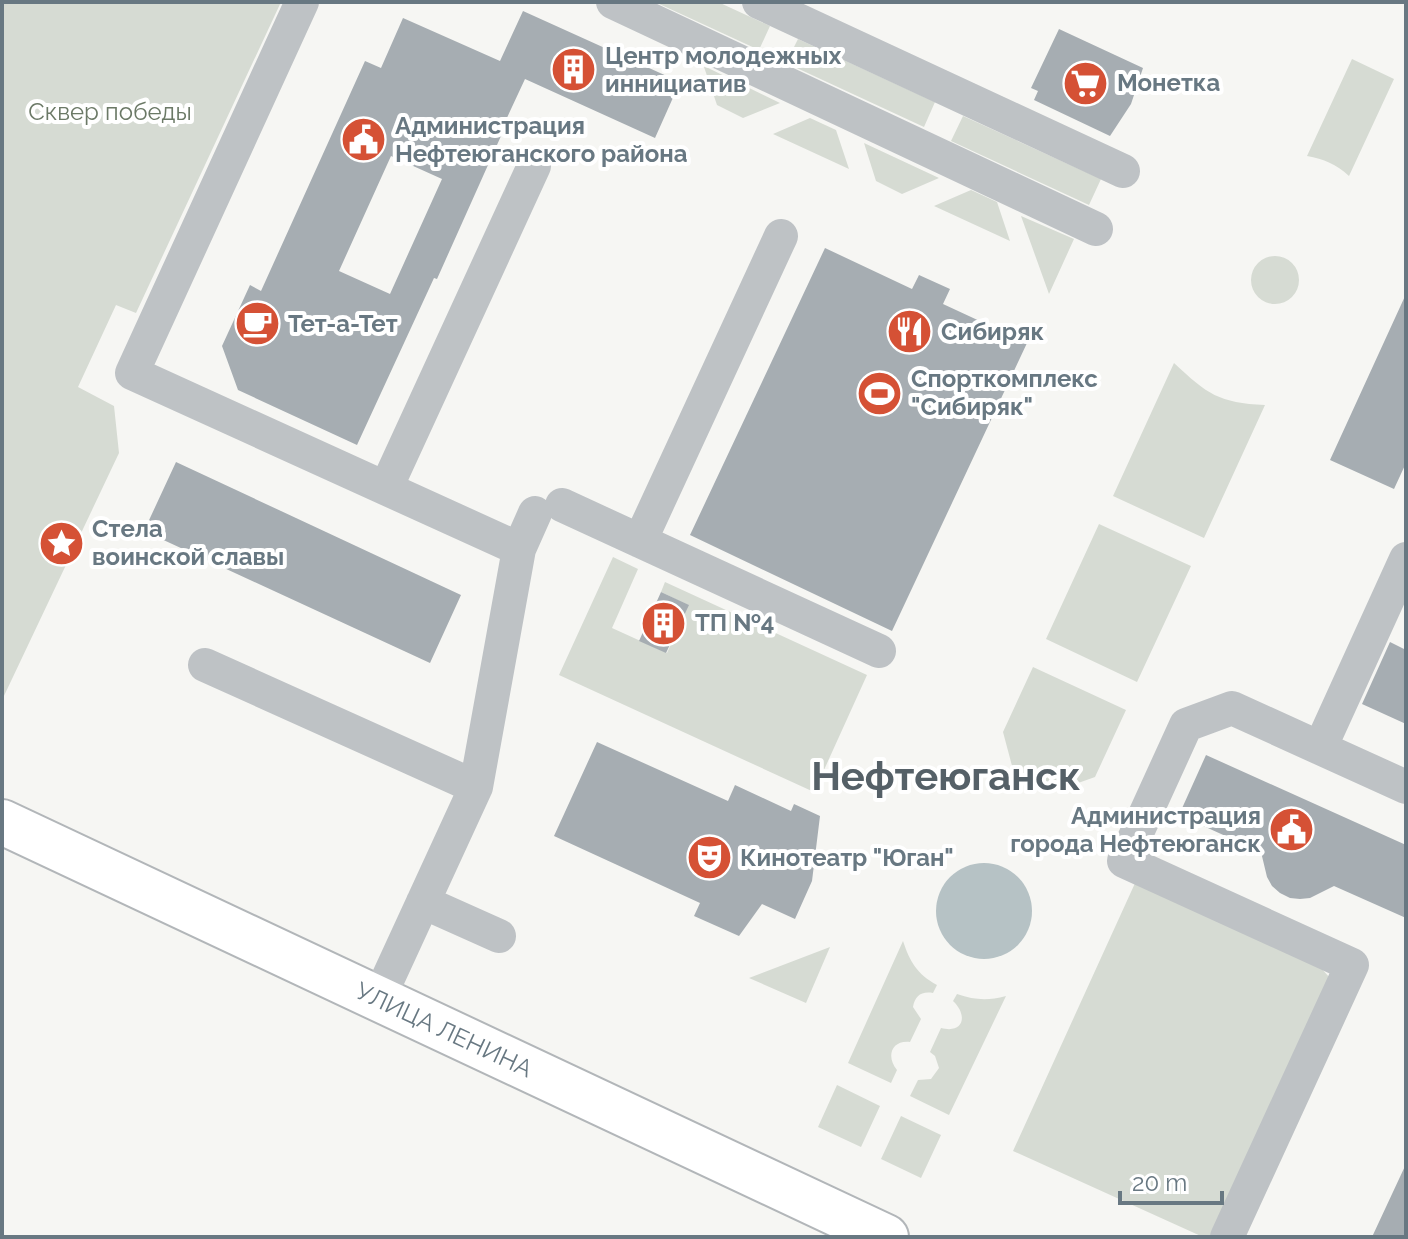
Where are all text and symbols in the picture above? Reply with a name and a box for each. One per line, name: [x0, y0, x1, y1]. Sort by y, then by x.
place label: Центр молодежных иннициатив: [605, 41, 842, 98]
building icon: Центр молодежных иннициатив: [550, 46, 598, 94]
supermarket icon: Монетка: [1062, 59, 1110, 107]
place label: Монетка: [1117, 68, 1220, 97]
park label: Сквер победы: [28, 97, 192, 126]
place label: Администрация Нефтеюганского района: [395, 111, 688, 168]
public building icon: Администрация Нефтеюганского района: [340, 116, 388, 164]
cafe icon: Тет-а-Тет: [233, 300, 281, 348]
restaurant icon: Сибиряк: [886, 308, 934, 356]
place label: Тет-а-Тет: [288, 309, 398, 338]
place label: Сибиряк: [941, 317, 1044, 346]
place label: Спорткомплекс "Сибиряк": [911, 364, 1098, 421]
sports icon: Спорткомплекс "Сибиряк": [856, 369, 904, 417]
place label: Стела воинской славы: [92, 514, 284, 571]
place icon: Стела воинской славы: [37, 519, 85, 567]
building icon: ТП №4: [640, 599, 688, 647]
place label: ТП №4: [695, 608, 775, 637]
district label: Нефтеюганск: [811, 752, 1081, 799]
place label: Администрация города Нефтеюганск: [1010, 801, 1261, 858]
public building icon: Администрация города Нефтеюганск: [1268, 806, 1316, 854]
theatre icon: Кинотеатр "Юган": [685, 834, 733, 882]
place label: Кинотеатр "Юган": [740, 843, 954, 872]
street label: УЛИЦА ЛЕНИНА: [351, 976, 537, 1083]
scale bar: [1120, 1155, 1222, 1205]
text: 20 m: [1132, 1168, 1187, 1197]

